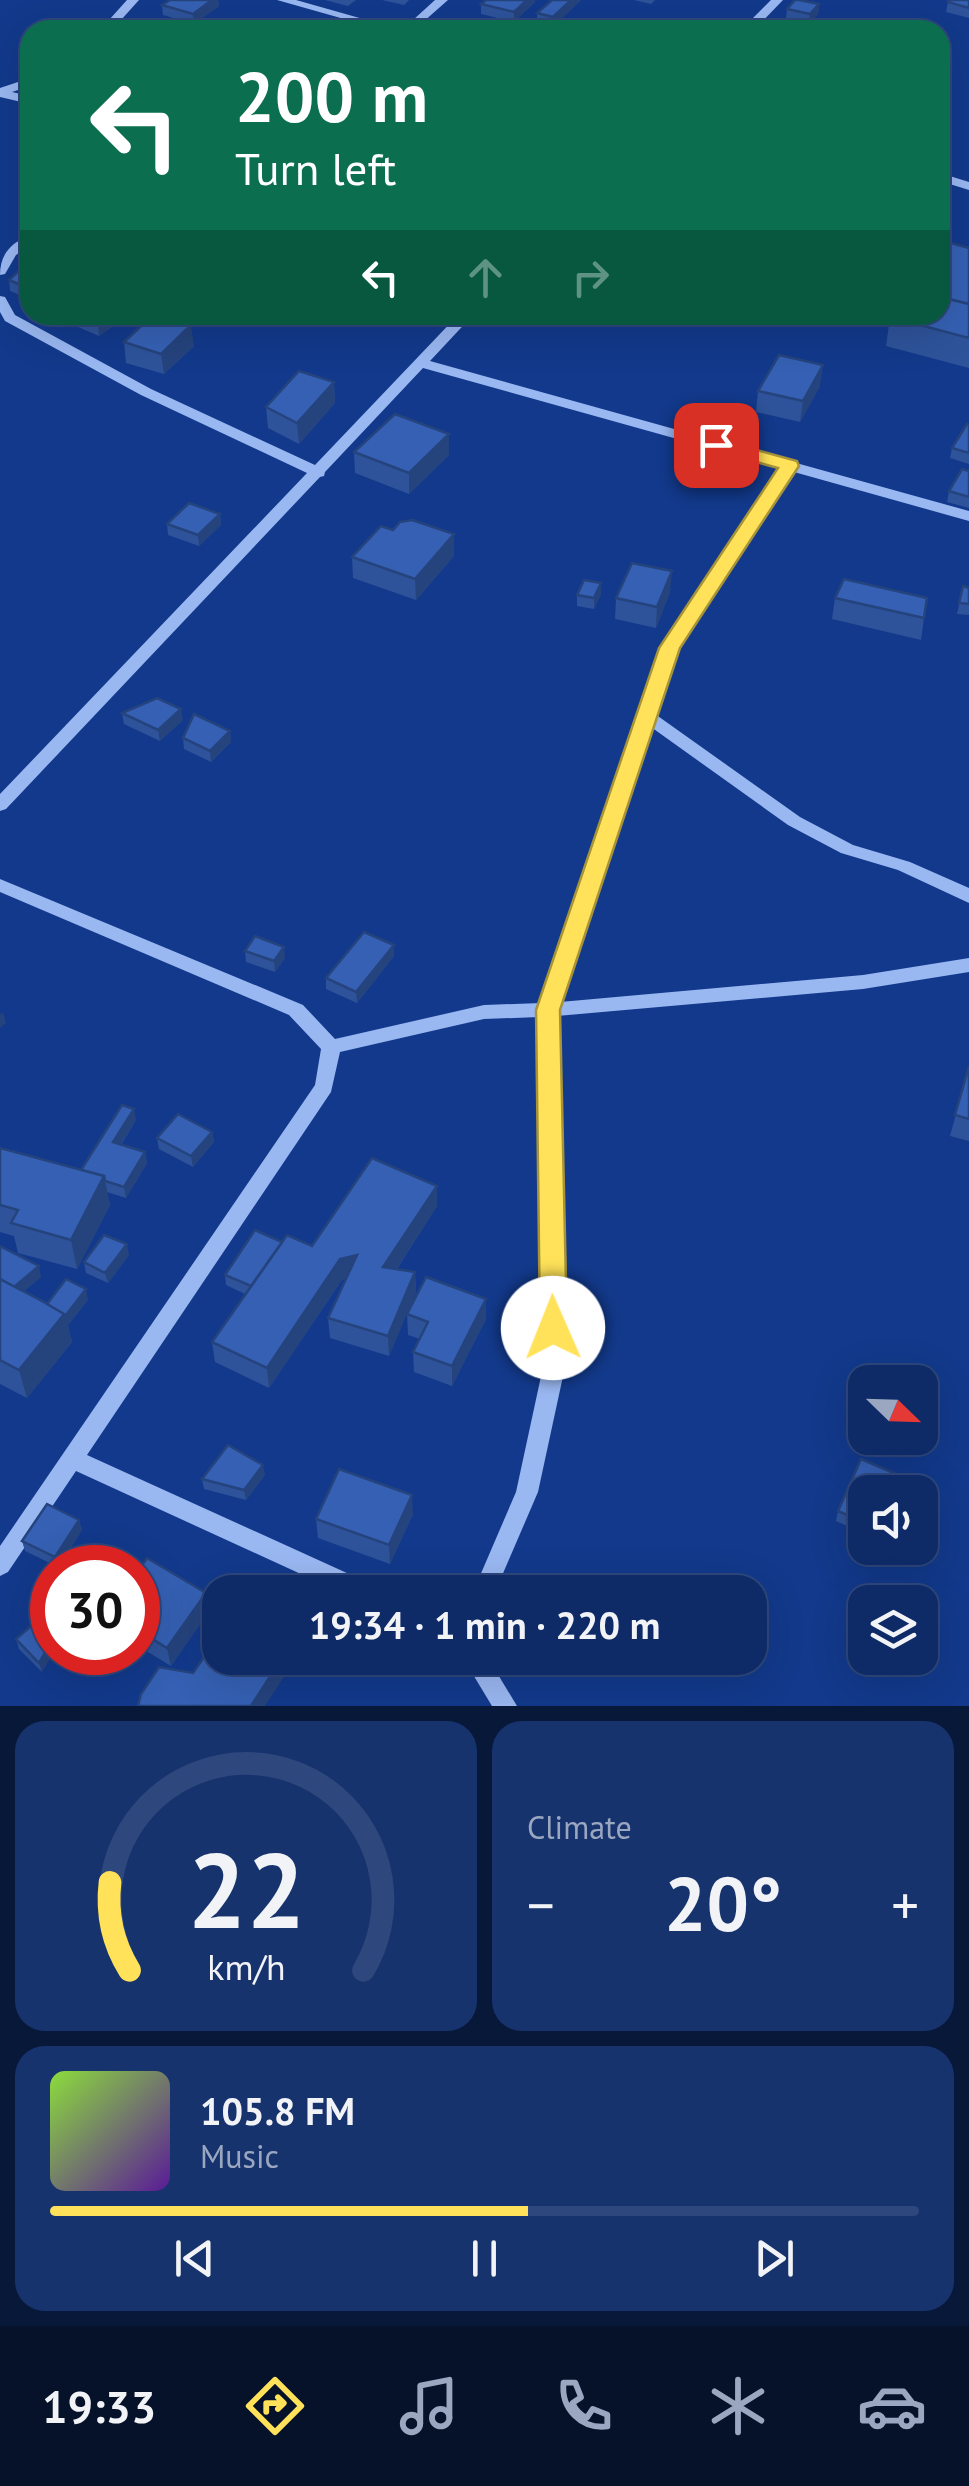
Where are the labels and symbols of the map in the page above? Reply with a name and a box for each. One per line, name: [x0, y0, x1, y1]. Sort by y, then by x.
pin: [674, 403, 759, 488]
position arrow: [501, 1276, 605, 1380]
north arrow: [848, 1365, 938, 1455]
speed limit sign: 30: [30, 1545, 160, 1675]

